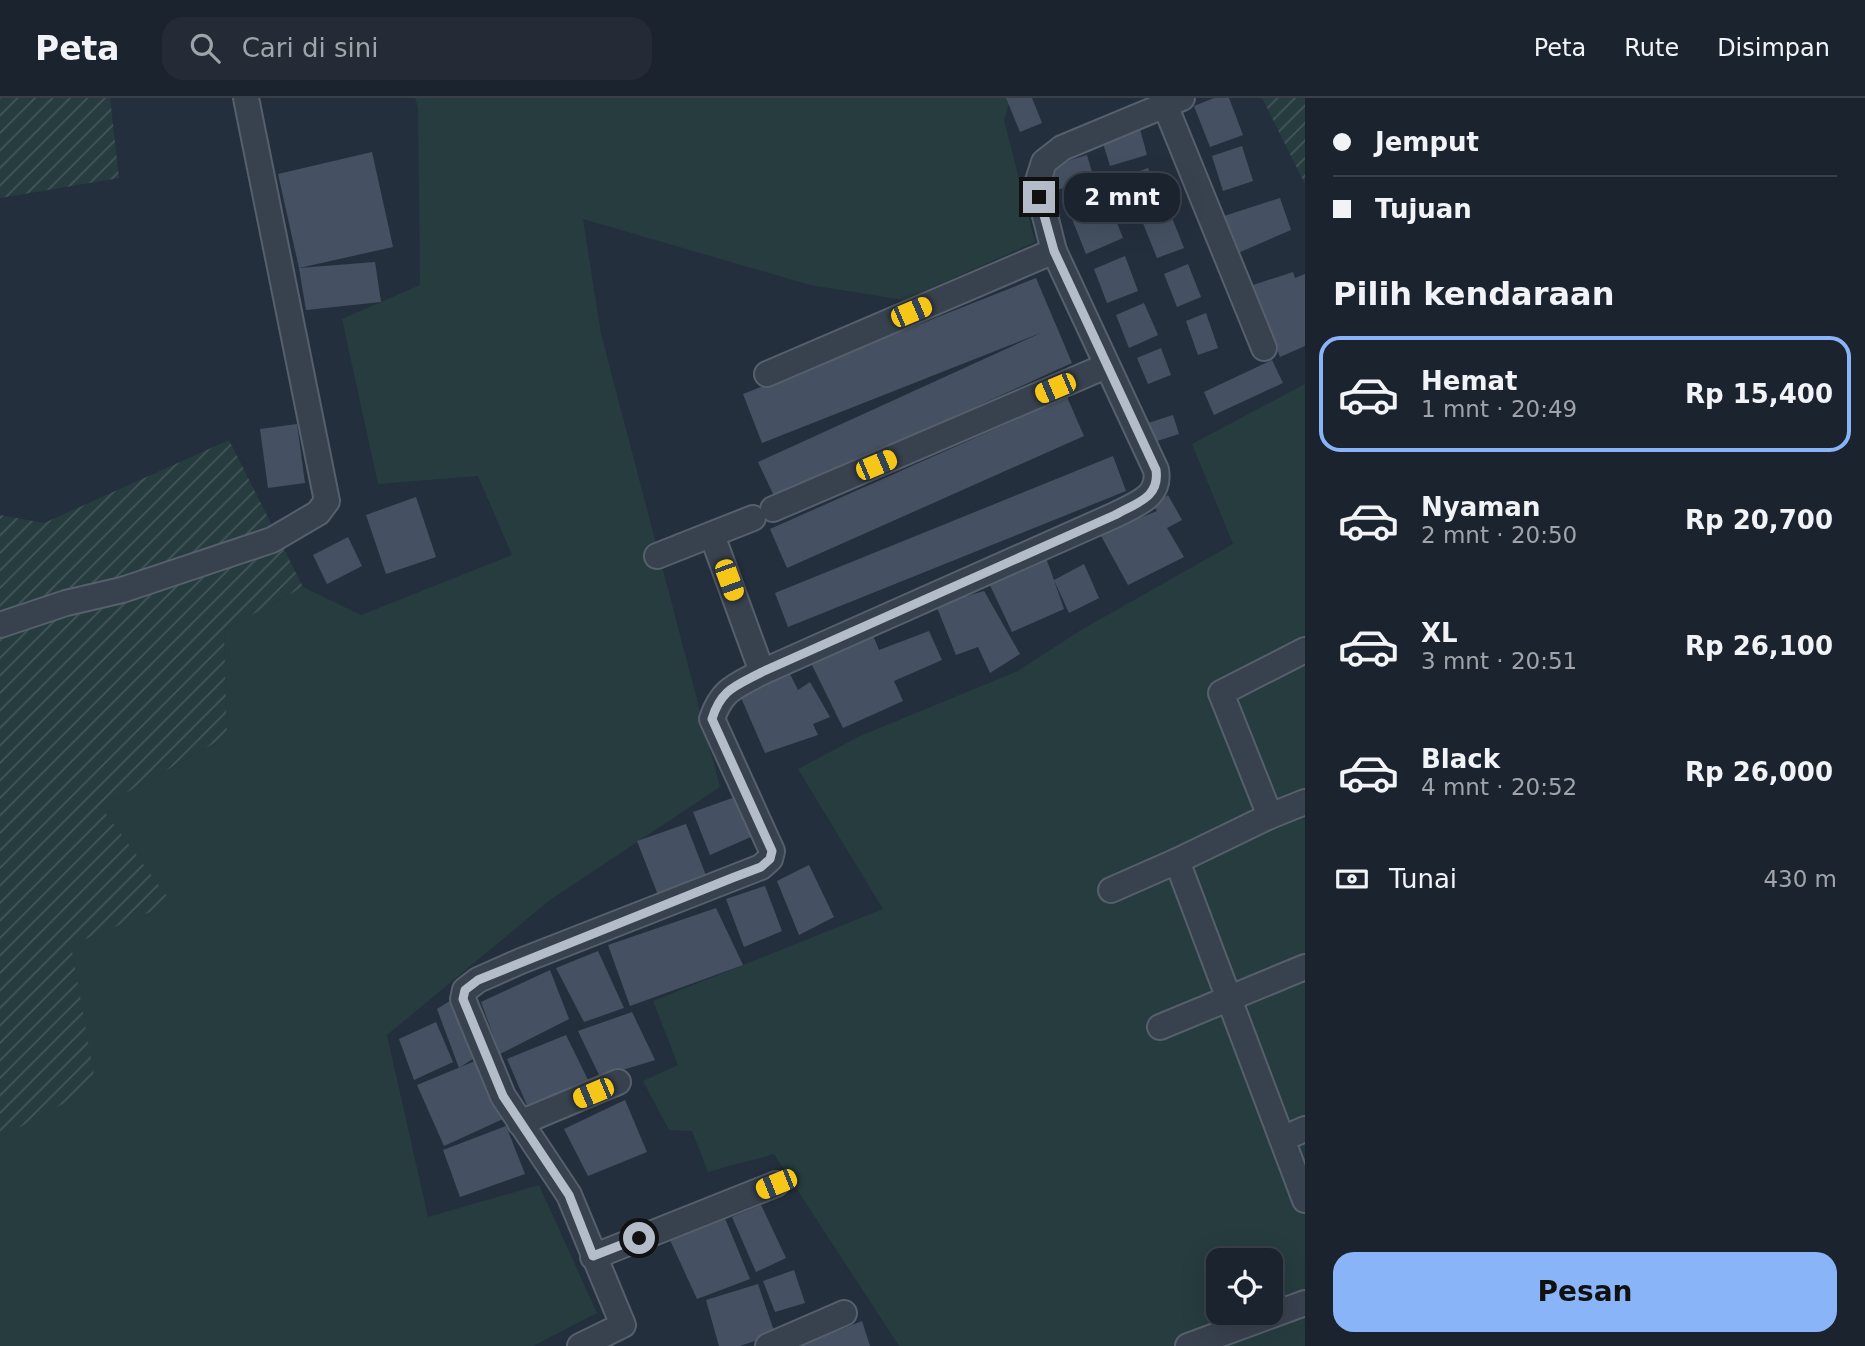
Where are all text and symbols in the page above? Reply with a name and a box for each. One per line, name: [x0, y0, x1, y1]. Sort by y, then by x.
search box: [162, 17, 652, 80]
text: Peta: [35, 29, 120, 68]
icon: search: [186, 29, 224, 67]
text: Cari di sini: [242, 33, 378, 63]
text: Peta: [1534, 34, 1586, 62]
text: Rute: [1624, 34, 1679, 62]
text: Disimpan: [1717, 34, 1830, 62]
text: Jemput: [1375, 127, 1479, 157]
callout: 2 mnt: [1064, 172, 1179, 222]
route end: [1023, 181, 1055, 213]
text: 2 mnt: [1084, 184, 1160, 210]
text: Tujuan: [1375, 194, 1472, 224]
text: Pilih kendaraan: [1333, 275, 1614, 313]
car: [888, 294, 935, 330]
icon: car: [1337, 363, 1400, 426]
text: Hemat: [1421, 366, 1517, 396]
car: [1032, 370, 1079, 406]
text: Rp 15,400: [1685, 379, 1833, 409]
text: 1 mnt · 20:49: [1421, 396, 1577, 422]
car: [853, 447, 900, 483]
icon: car: [1337, 489, 1400, 552]
text: Nyaman: [1421, 492, 1540, 522]
text: Rp 20,700: [1685, 505, 1833, 535]
text: 2 mnt · 20:50: [1421, 522, 1577, 548]
car: [712, 557, 747, 603]
icon: car: [1337, 615, 1400, 678]
text: XL: [1421, 618, 1458, 648]
text: Rp 26,100: [1685, 631, 1833, 661]
text: 3 mnt · 20:51: [1421, 648, 1577, 674]
icon: car: [1337, 741, 1400, 804]
text: Black: [1421, 744, 1500, 774]
text: Rp 26,000: [1685, 757, 1833, 787]
text: 4 mnt · 20:52: [1421, 774, 1577, 800]
icon: cash: [1333, 860, 1371, 898]
text: Tunai: [1389, 864, 1457, 894]
text: 430 m: [1763, 866, 1837, 892]
car: [570, 1075, 617, 1111]
car: [753, 1166, 800, 1202]
route start: [623, 1222, 655, 1254]
map controls: [1206, 1248, 1283, 1325]
button: locate: [1206, 1248, 1283, 1325]
button: Pesan: [1333, 1252, 1837, 1332]

